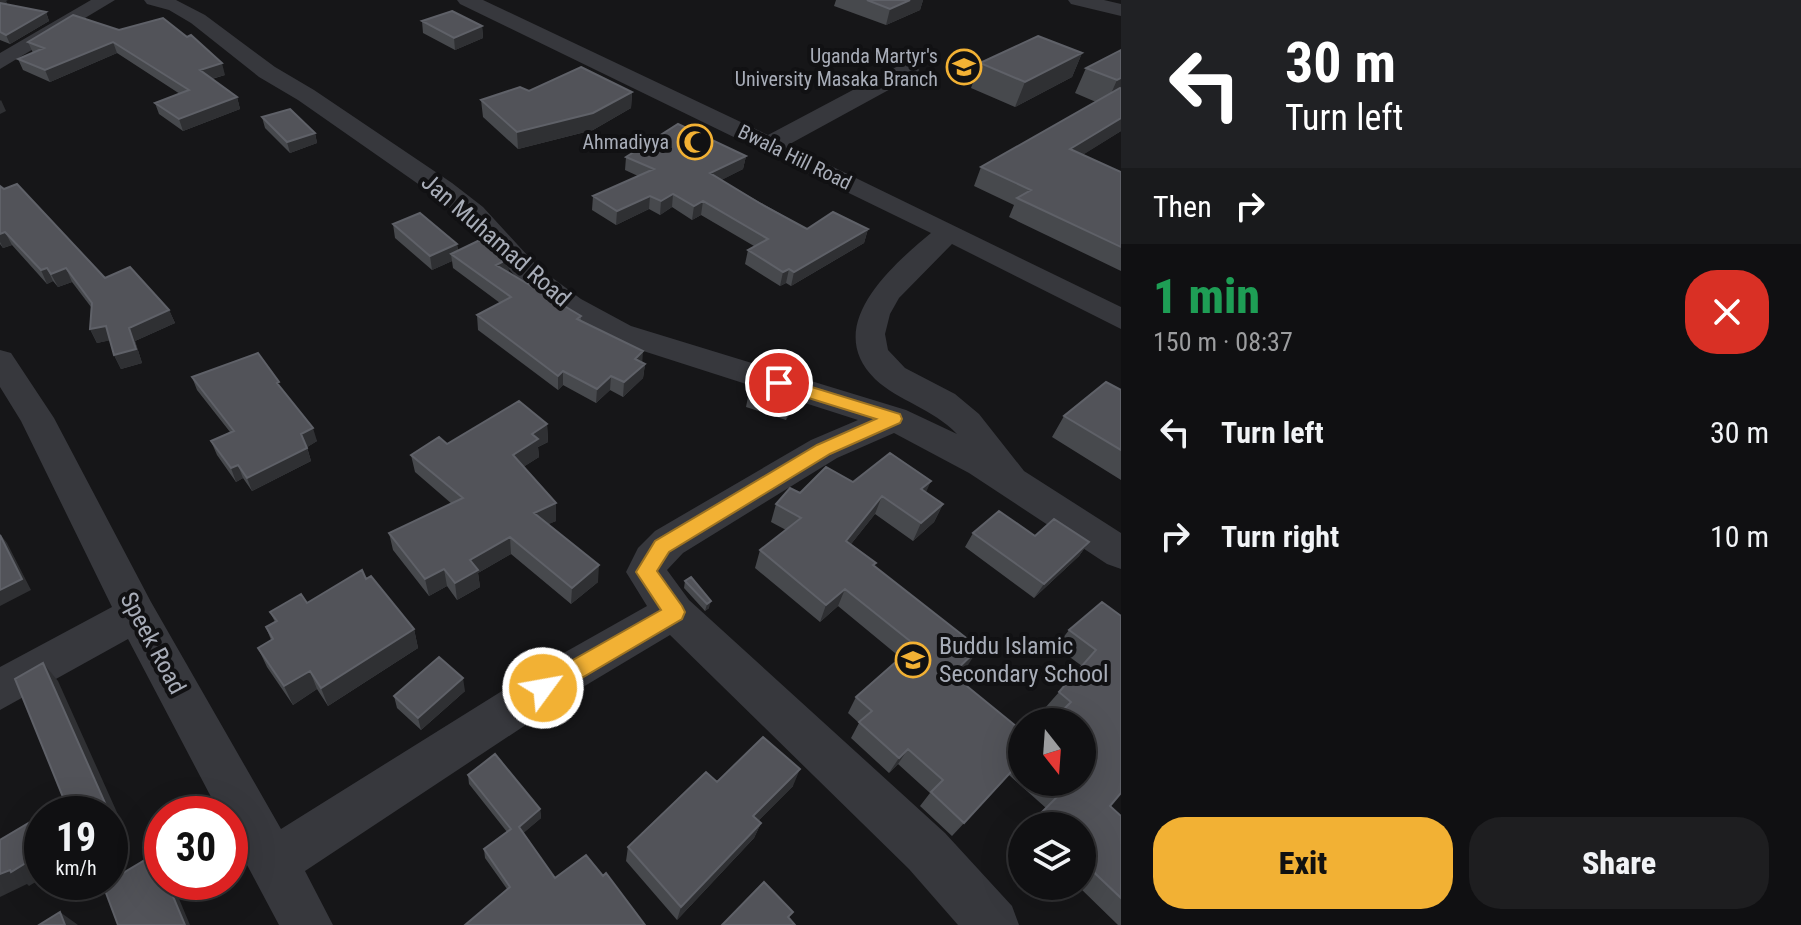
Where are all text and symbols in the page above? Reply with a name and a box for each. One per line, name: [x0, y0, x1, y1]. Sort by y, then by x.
text: 30 m: [1285, 30, 1396, 96]
icon: left: [1153, 32, 1257, 136]
place label: Uganda Martyr's University Masaka Branch: [735, 44, 938, 91]
school or university icon: Uganda Martyr's University Masaka Branch: [945, 48, 983, 86]
text: Turn left: [1285, 97, 1403, 139]
street label: Bwala Hill Road: [734, 119, 856, 195]
mosque icon: Ahmadiyya: [676, 123, 714, 161]
place label: Ahmadiyya: [583, 130, 669, 154]
street label: Jan Muhamad Road: [416, 168, 576, 312]
icon: right: [1228, 184, 1272, 228]
text: Then: [1153, 189, 1212, 224]
text: 1 min: [1153, 268, 1260, 325]
button: close: [1685, 270, 1769, 354]
text: 150 m · 08:37: [1153, 327, 1293, 357]
pin: [745, 349, 813, 417]
icon: arrive: [757, 361, 801, 405]
icon: left: [1153, 410, 1197, 454]
text: Turn left: [1221, 415, 1324, 450]
text: 30 m: [1710, 415, 1769, 450]
icon: right: [1153, 514, 1197, 558]
text: Turn right: [1221, 519, 1339, 554]
text: 10 m: [1710, 519, 1769, 554]
street label: Speek Road: [115, 587, 191, 699]
place label: Buddu Islamic Secondary School: [939, 632, 1109, 688]
school or university icon: Buddu Islamic Secondary School: [894, 641, 932, 679]
position arrow: [501, 646, 585, 730]
north arrow: [1008, 708, 1096, 796]
map controls: [1008, 708, 1096, 900]
speed limit sign: 30: [144, 796, 248, 900]
button: layers: [1008, 812, 1096, 900]
text: 19: [56, 814, 96, 861]
button: Exit: [1153, 817, 1453, 909]
button: Share: [1469, 817, 1769, 909]
text: km/h: [55, 856, 97, 880]

